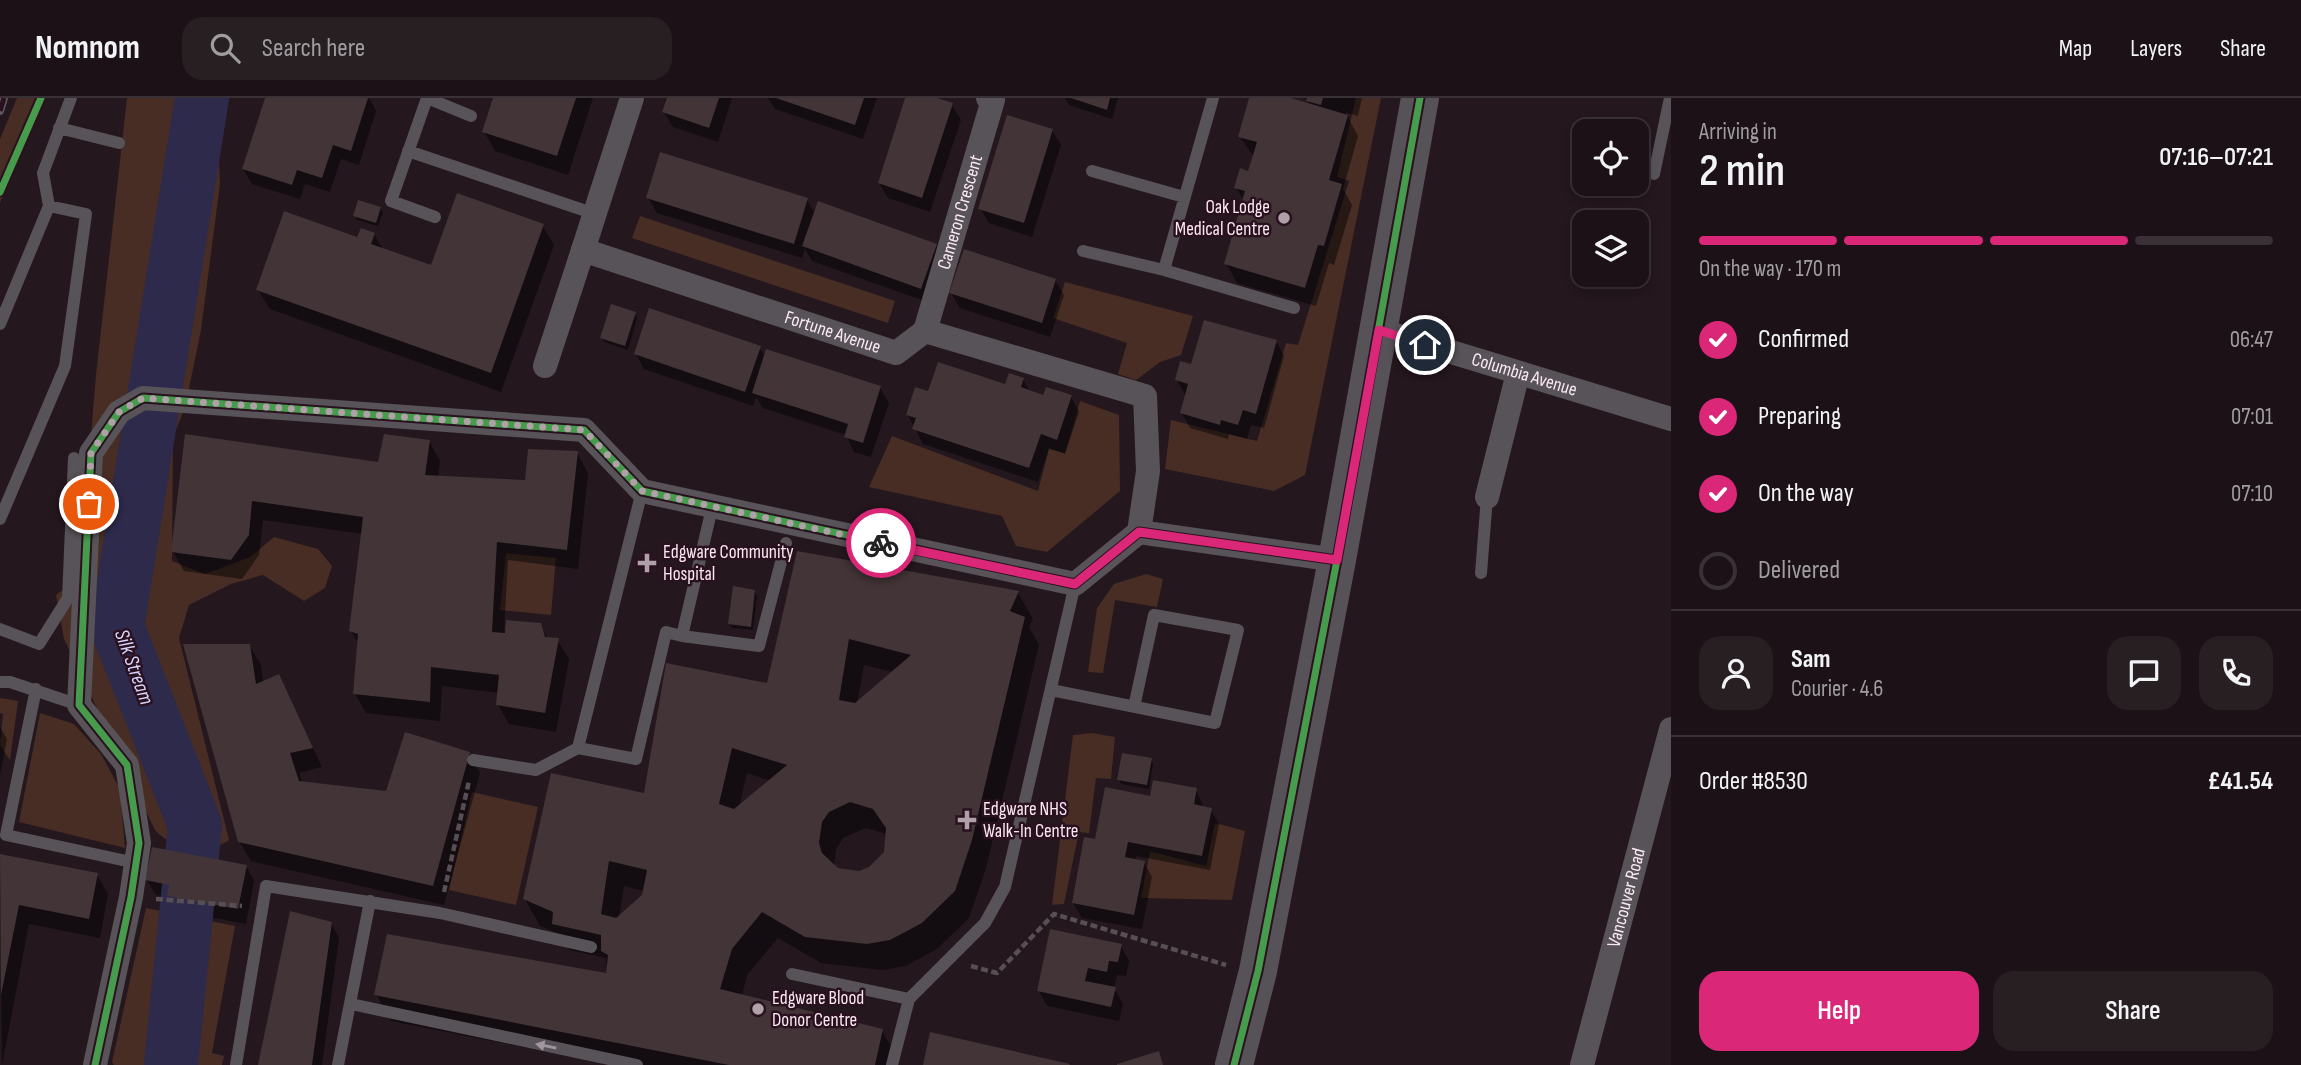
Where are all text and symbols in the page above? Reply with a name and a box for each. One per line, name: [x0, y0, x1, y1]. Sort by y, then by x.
search box: [182, 17, 672, 80]
text: Nomnom: [35, 28, 140, 68]
icon: search: [206, 29, 244, 67]
text: Search here: [262, 33, 365, 64]
text: Map: [2059, 34, 2092, 63]
text: Layers: [2130, 34, 2182, 63]
text: Share: [2220, 34, 2266, 63]
text: Arriving in: [1699, 118, 1777, 146]
map controls: [1572, 119, 1649, 287]
button: locate: [1572, 119, 1649, 196]
text: 07:16–07:21: [2159, 142, 2273, 173]
text: 2 min: [1699, 144, 1785, 199]
street label: Cameron Crescent: [932, 152, 988, 272]
place label: Oak Lodge Medical Centre: [1175, 196, 1270, 241]
marker: Oak Lodge Medical Centre: [1276, 210, 1292, 226]
button: layers: [1572, 210, 1649, 287]
text: On the way · 170 m: [1699, 255, 1841, 283]
street label: Fortune Avenue: [782, 306, 884, 359]
pin: [1395, 315, 1455, 375]
icon: check: [1699, 321, 1737, 359]
text: Confirmed: [1758, 324, 1849, 355]
icon: home: [1406, 326, 1444, 364]
text: 06:47: [2230, 326, 2273, 354]
street label: Columbia Avenue: [1469, 347, 1580, 401]
icon: check: [1699, 398, 1737, 436]
text: Preparing: [1758, 401, 1841, 432]
text: 07:01: [2231, 403, 2273, 431]
pin: [59, 474, 119, 534]
icon: check: [1699, 475, 1737, 513]
text: On the way: [1758, 478, 1854, 509]
text: 07:10: [2231, 480, 2273, 508]
icon: bag: [70, 485, 108, 523]
courier: [846, 508, 916, 578]
icon: bike: [862, 524, 900, 562]
place label: Edgware Community Hospital: [663, 541, 794, 586]
marker: Edgware Community Hospital: [637, 553, 657, 573]
text: Delivered: [1758, 555, 1840, 586]
water label: Silk Stream: [109, 626, 159, 708]
button: person: [1699, 636, 1773, 710]
button: chat: [2107, 636, 2181, 710]
button: phone: [2199, 636, 2273, 710]
text: Sam: [1791, 644, 1831, 675]
text: Courier · 4.6: [1791, 675, 1883, 703]
text: Order #8530: [1699, 766, 1808, 797]
text: £41.54: [2207, 766, 2273, 797]
place label: Edgware NHS Walk-In Centre: [983, 798, 1078, 843]
marker: Edgware NHS Walk-In Centre: [957, 810, 977, 830]
street label: Vancouver Road: [1602, 846, 1650, 950]
button: Help: [1699, 971, 1979, 1051]
button: Share: [1993, 971, 2273, 1051]
place label: Edgware Blood Donor Centre: [772, 987, 864, 1032]
marker: Edgware Blood Donor Centre: [750, 1001, 766, 1017]
one-way arrow: [535, 1041, 557, 1052]

